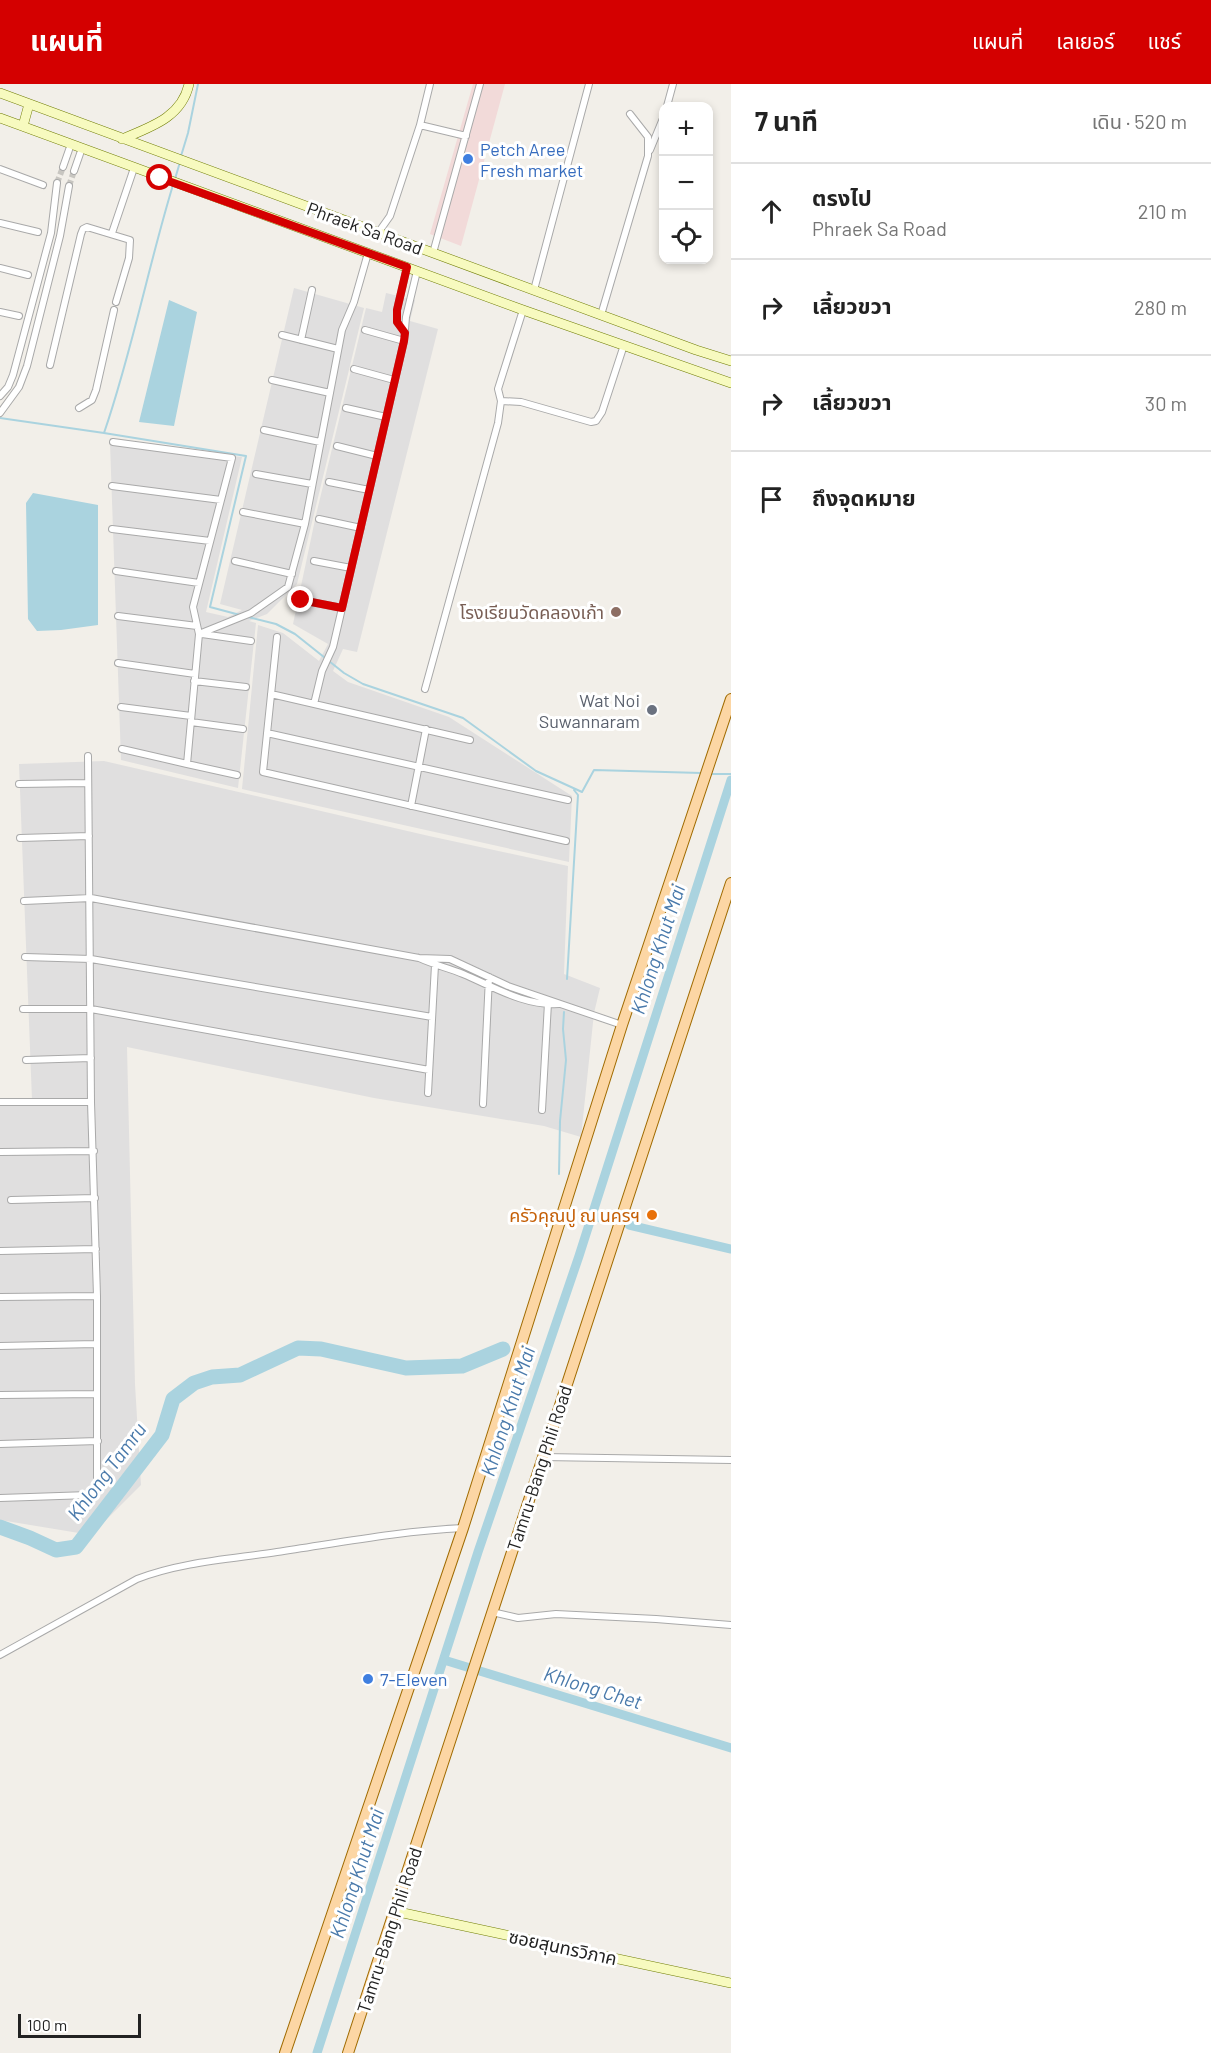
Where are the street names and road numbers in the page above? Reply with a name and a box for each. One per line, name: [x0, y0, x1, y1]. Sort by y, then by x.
street label: Phraek Sa Road: [304, 197, 426, 259]
street label: Tamru-Bang Phli Road: [502, 1382, 576, 1554]
street label: Tamru-Bang Phli Road: [352, 1844, 426, 2016]
street label: ซอยสุนทรวิภาค: [507, 1925, 619, 1970]

